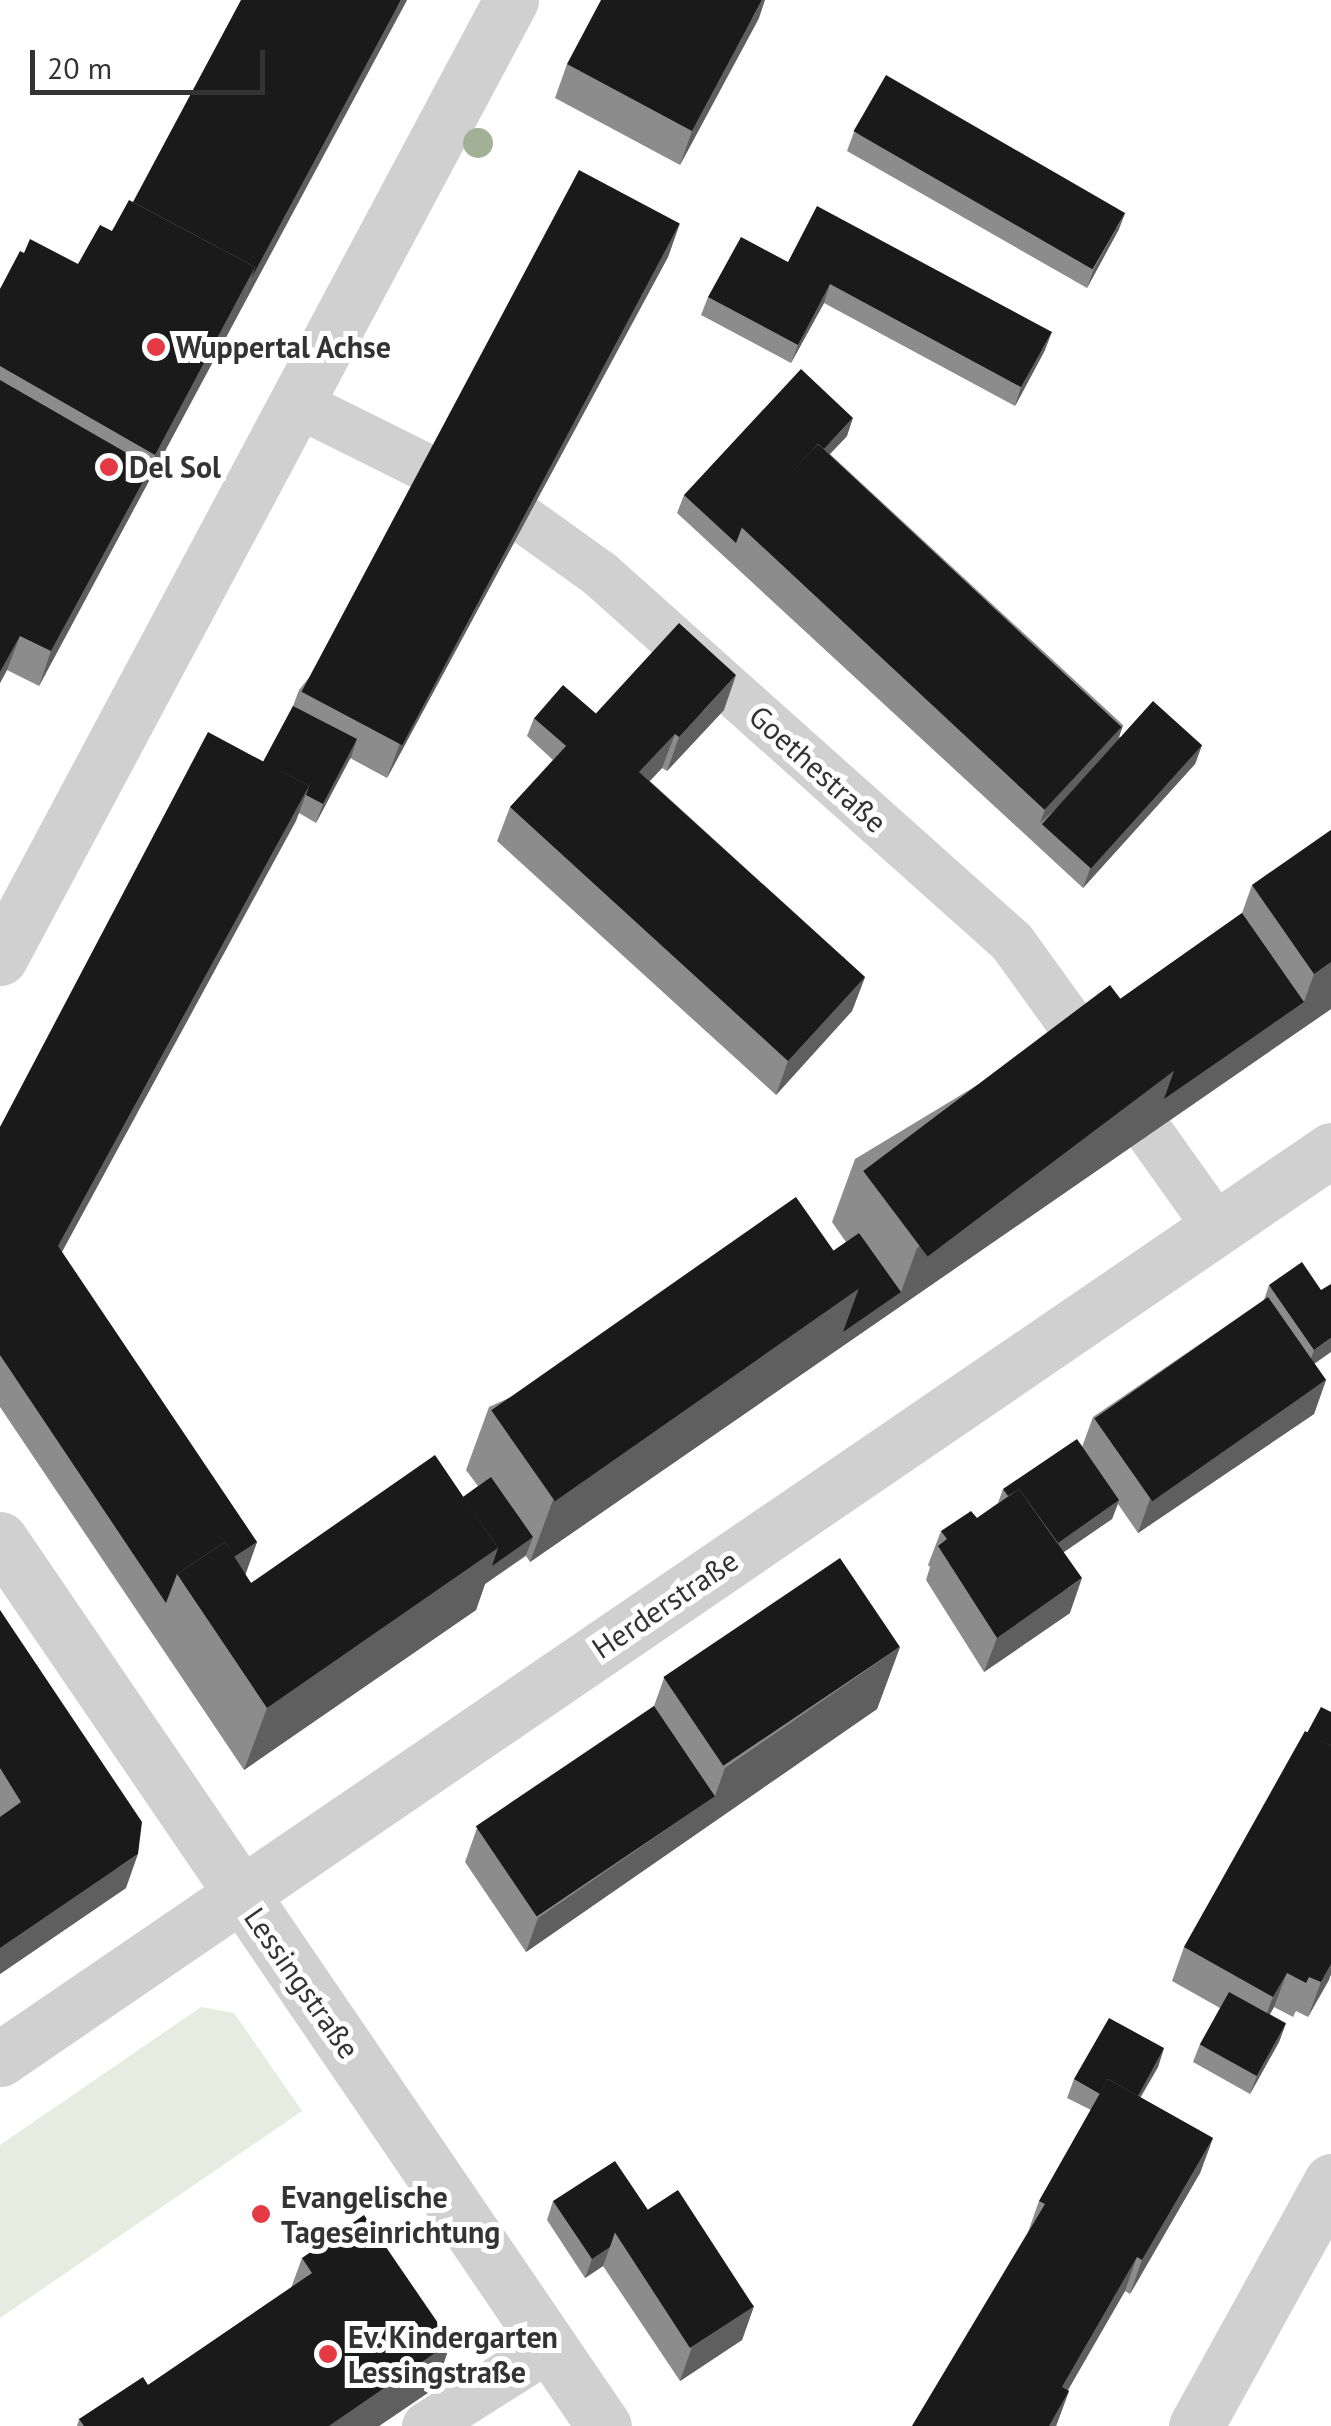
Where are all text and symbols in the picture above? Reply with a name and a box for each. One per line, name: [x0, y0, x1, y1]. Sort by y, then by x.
scale bar: [35, 30, 270, 92]
text: 20 m: [47, 48, 112, 87]
place label: Wuppertal Achse: [176, 329, 392, 365]
marker: Wuppertal Achse: [145, 336, 167, 358]
place label: Del Sol: [129, 449, 221, 485]
marker: Del Sol: [98, 456, 120, 478]
street label: Goethestraße: [742, 698, 894, 840]
street label: Herderstraße: [585, 1542, 745, 1666]
street label: Lessingstraße: [237, 1901, 367, 2065]
place label: Evangelische Tageseinrichtung: [281, 2179, 500, 2250]
marker: Evangelische Tageseinrichtung: [250, 2203, 272, 2225]
place label: Ev. Kindergarten Lessingstraße: [348, 2319, 560, 2390]
marker: Ev. Kindergarten Lessingstraße: [317, 2343, 339, 2365]

